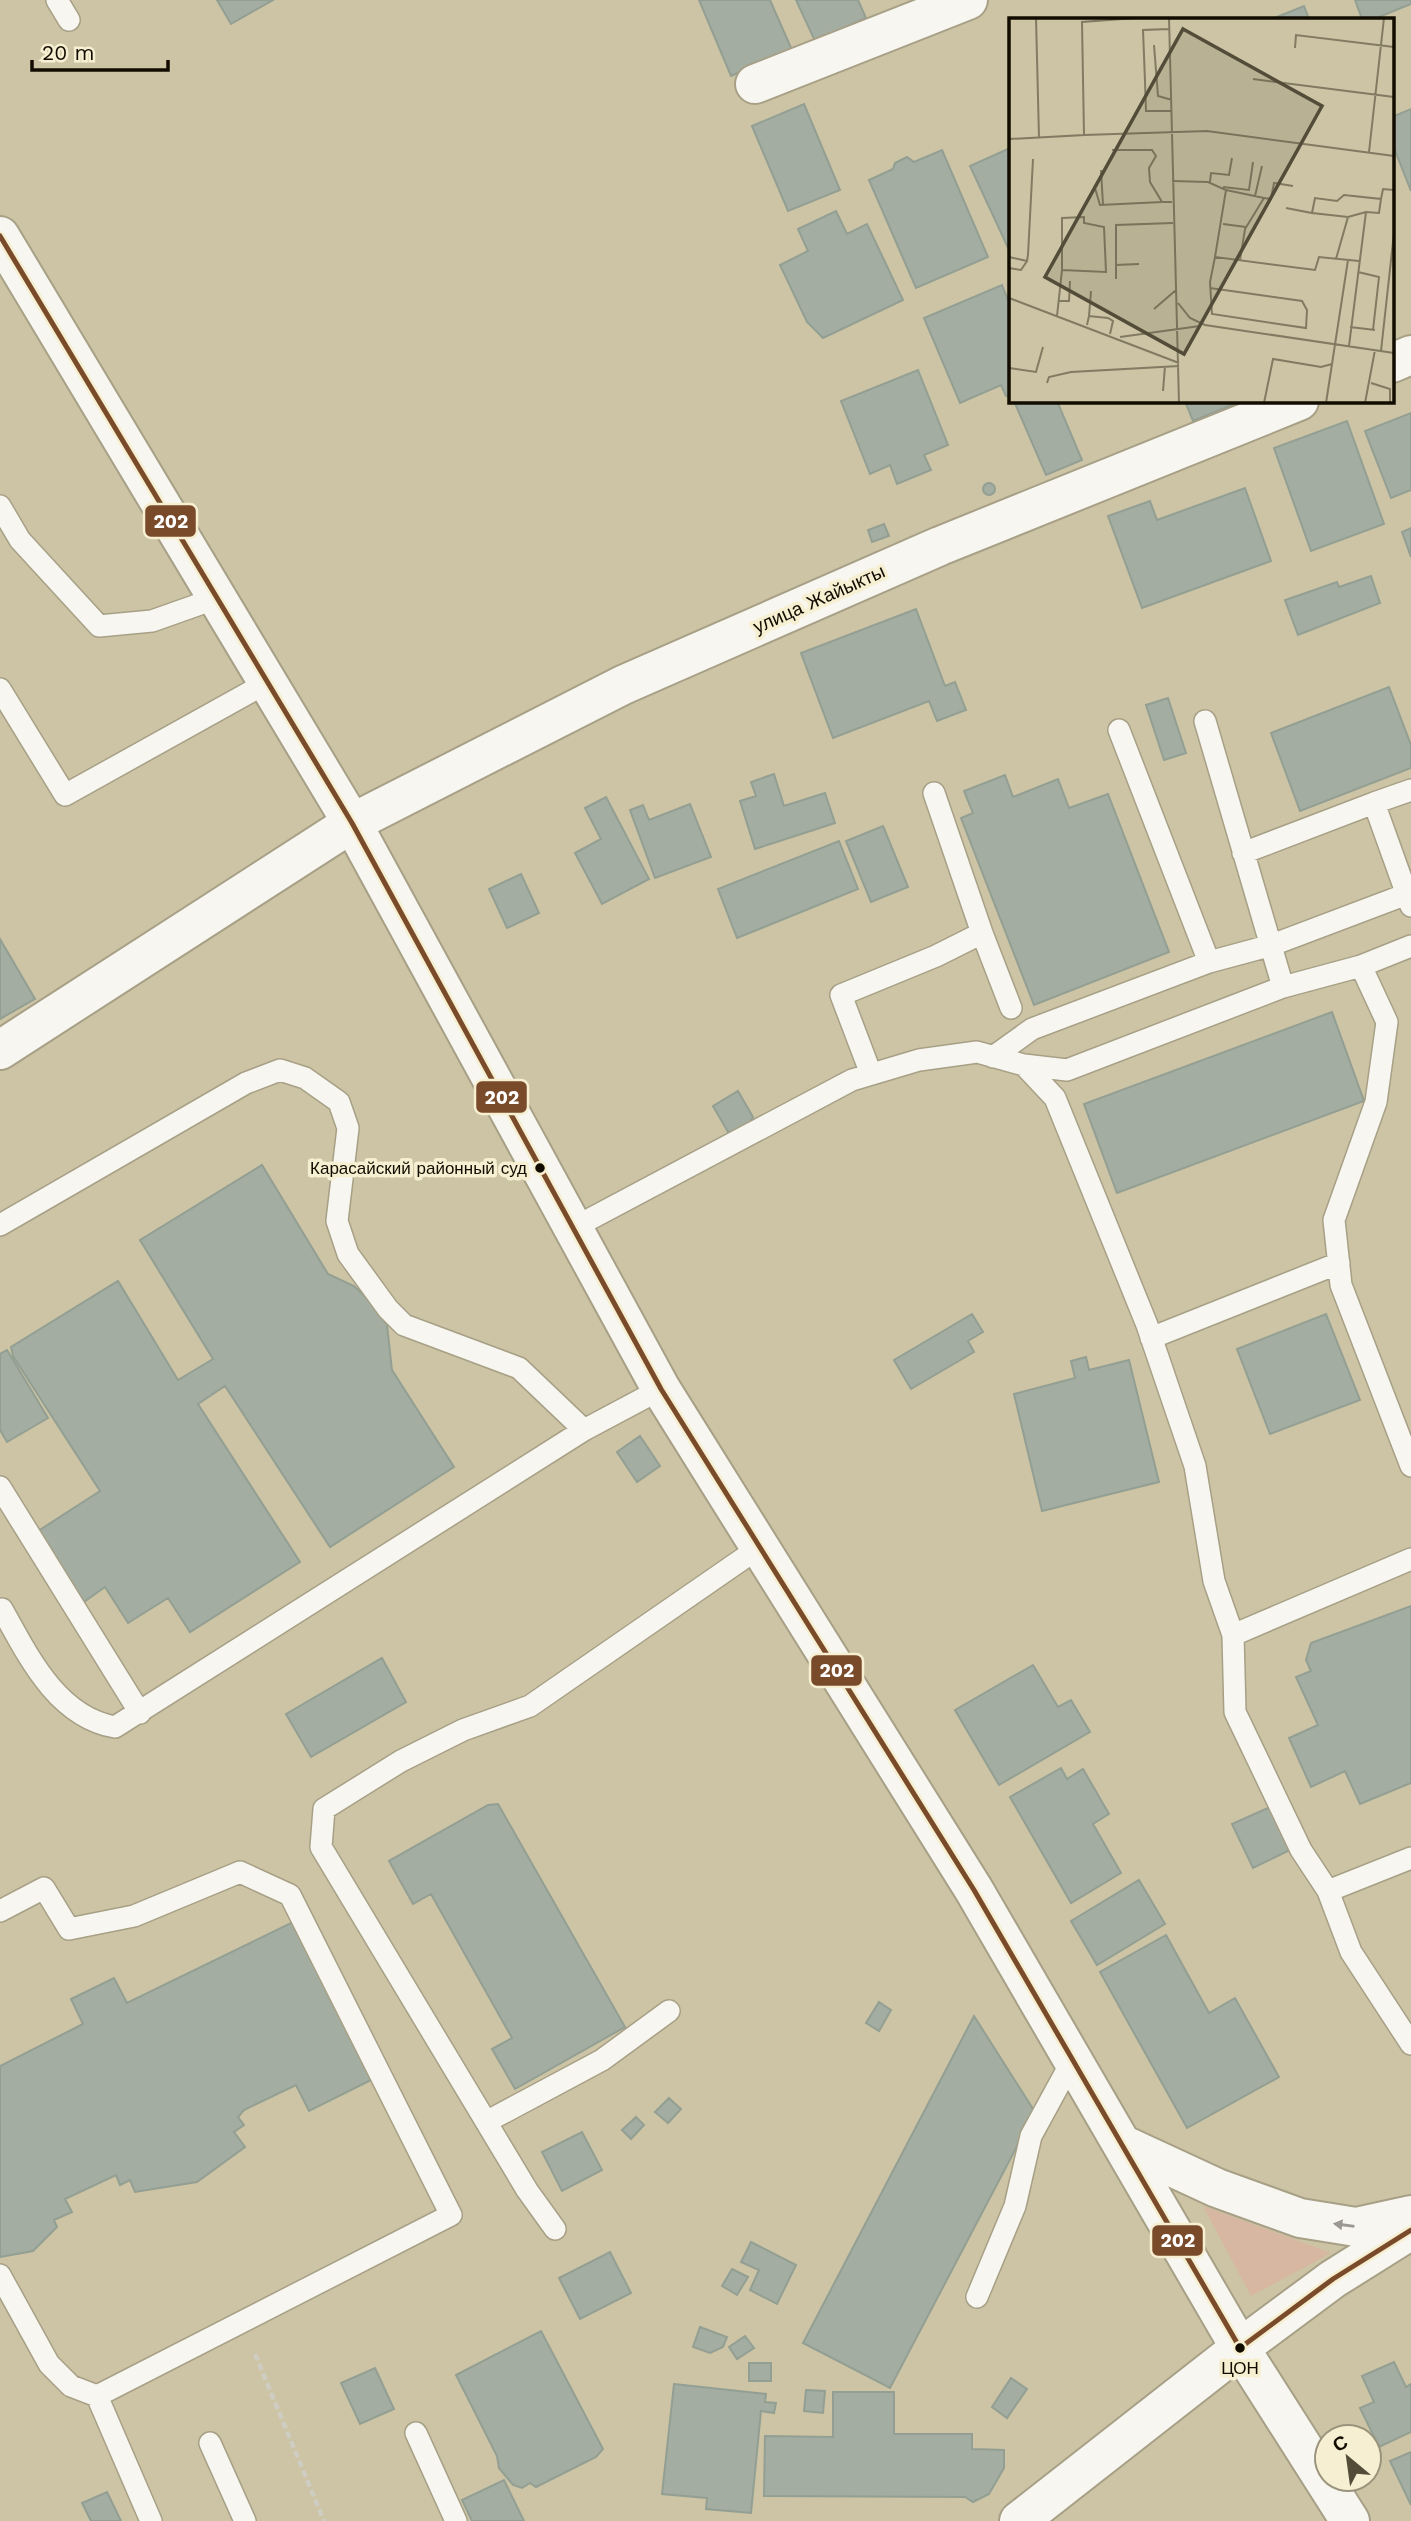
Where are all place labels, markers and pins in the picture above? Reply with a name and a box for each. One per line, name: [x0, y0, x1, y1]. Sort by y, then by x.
place label: Карасайский районный суд: [310, 1158, 527, 1178]
marker: Карасайский районный суд: [533, 1161, 547, 1175]
marker: ЦОН: [1233, 2341, 1247, 2355]
place label: ЦОН: [1221, 2358, 1259, 2378]

